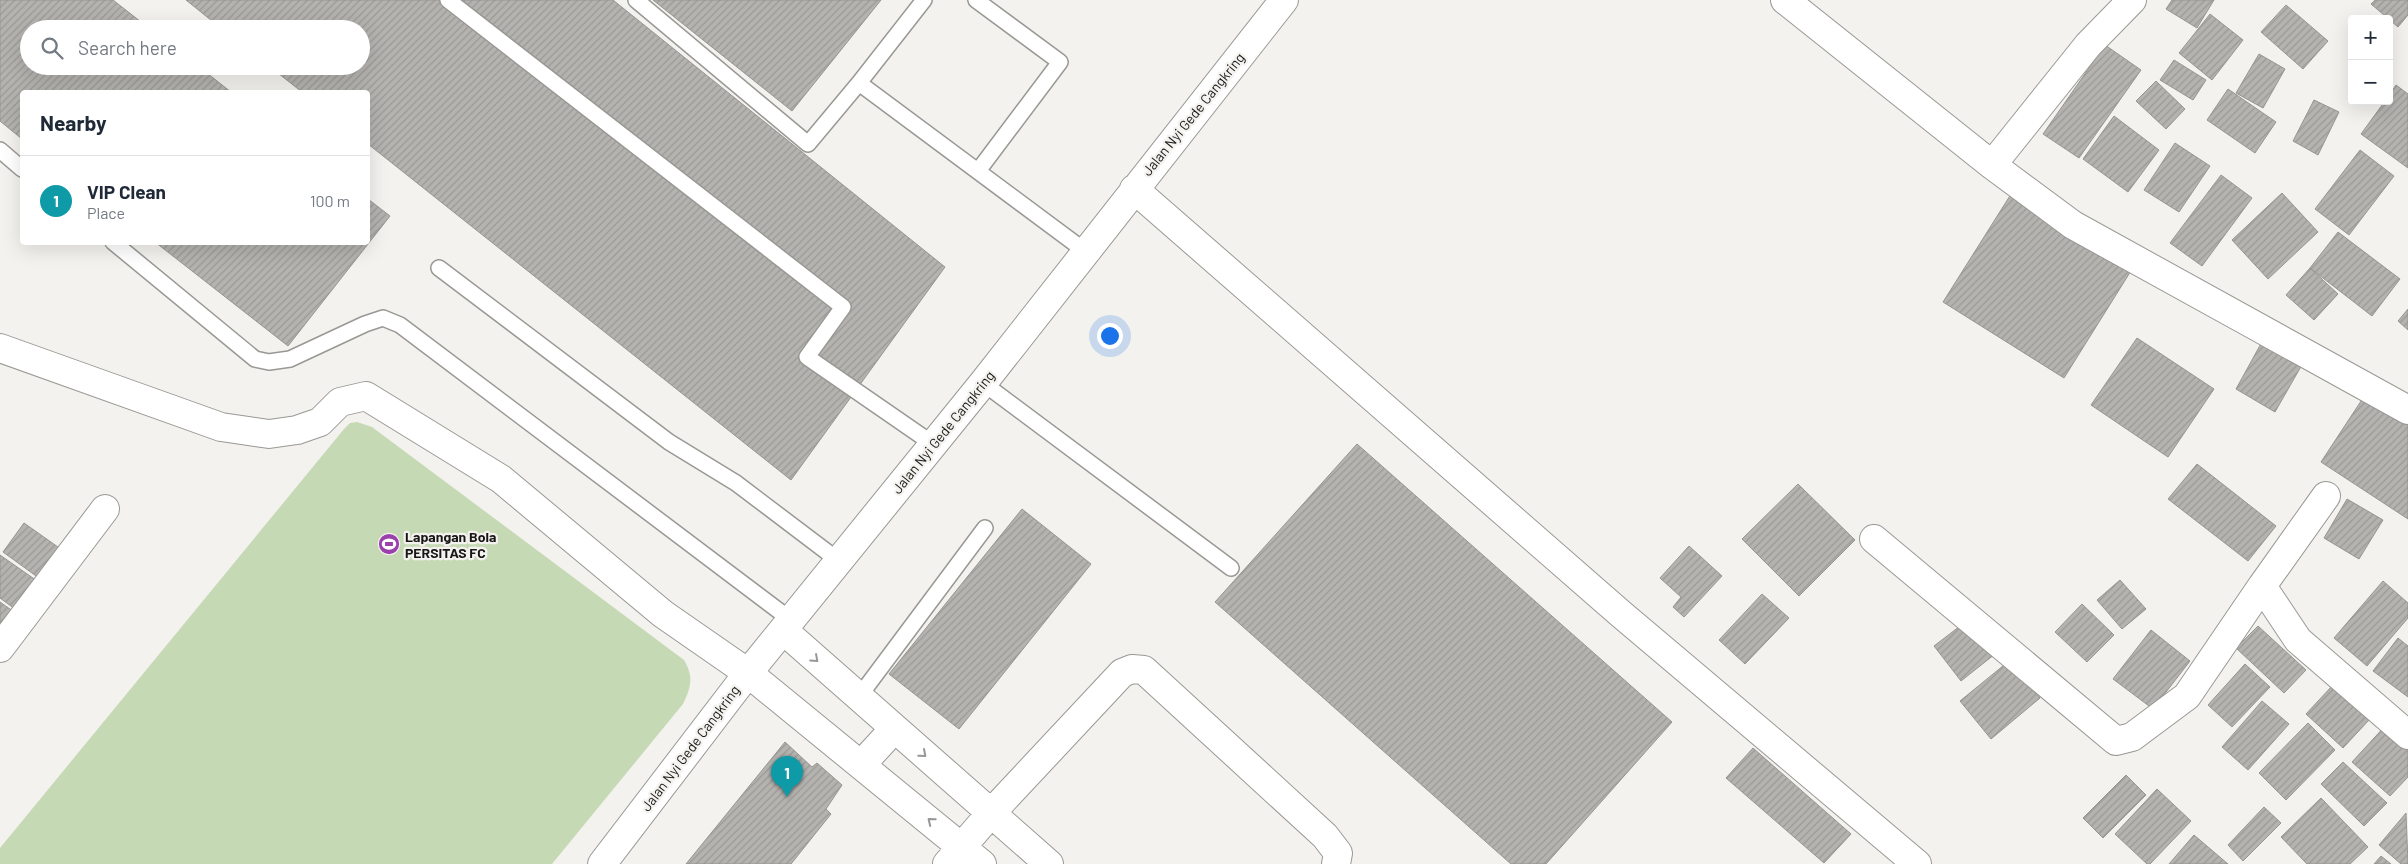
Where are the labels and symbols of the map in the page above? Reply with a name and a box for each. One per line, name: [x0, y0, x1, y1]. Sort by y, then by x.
street label: Jalan Nyi Gede Cangkring: [1138, 49, 1248, 179]
your location: [1097, 323, 1123, 349]
street label: Jalan Nyi Gede Cangkring: [888, 367, 998, 497]
place label: Lapangan Bola PERSITAS FC: [405, 528, 496, 561]
sports icon: Lapangan Bola PERSITAS FC: [377, 532, 401, 556]
one-way arrow: [809, 653, 818, 662]
street label: Jalan Nyi Gede Cangkring: [637, 682, 743, 814]
one-way arrow: [917, 748, 926, 757]
pin: 1: [771, 756, 803, 797]
one-way arrow: [928, 819, 937, 827]

